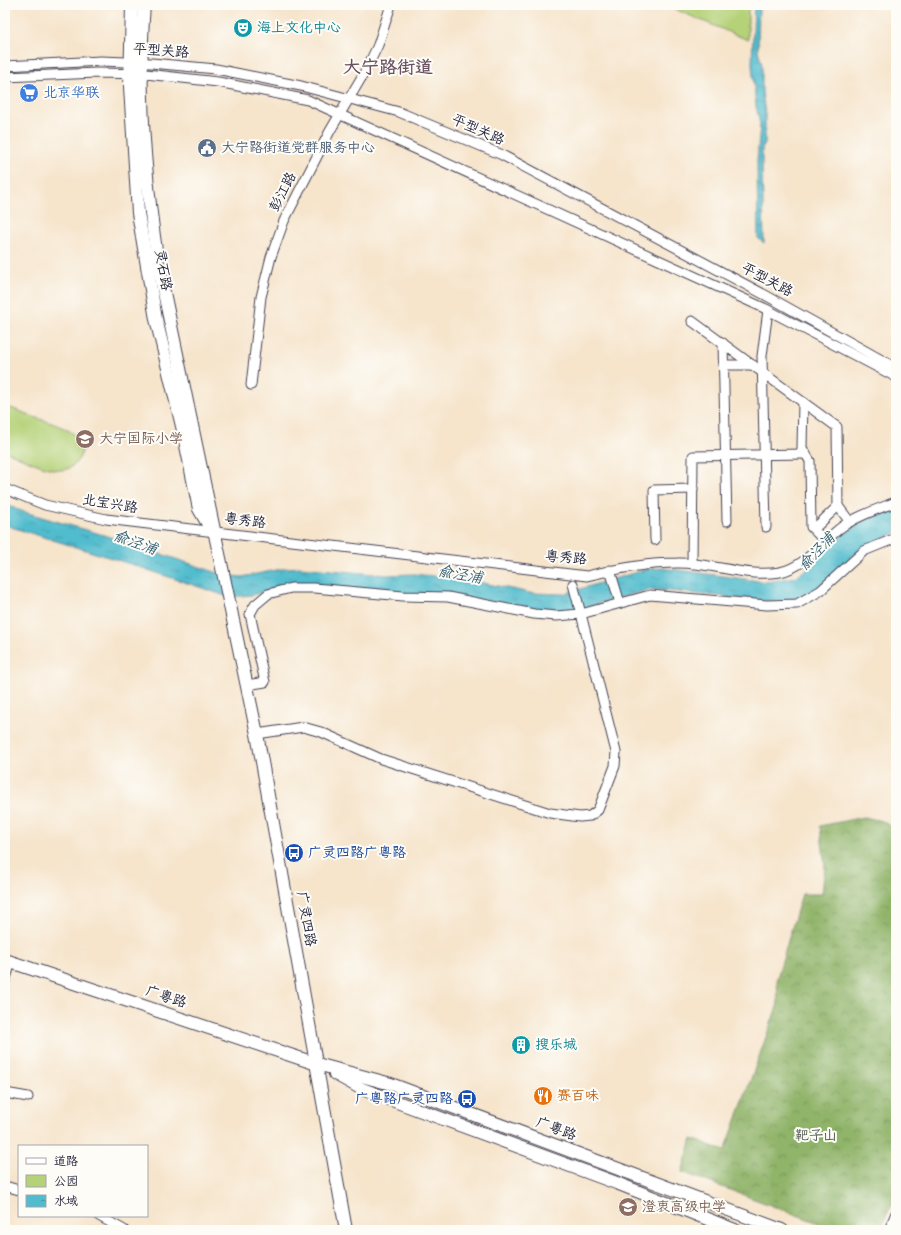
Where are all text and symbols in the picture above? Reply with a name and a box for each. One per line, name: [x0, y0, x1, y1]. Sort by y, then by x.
theatre icon: 海上文化中心: [232, 17, 254, 39]
place label: 海上文化中心: [257, 19, 341, 37]
street label: 平型关路: [132, 40, 190, 62]
district label: 大宁路街道: [343, 56, 433, 80]
supermarket icon: 北京华联: [18, 82, 40, 104]
place label: 北京华联: [43, 84, 100, 102]
street label: 平型关路: [449, 110, 507, 150]
public building icon: 大宁路街道党群服务中心: [196, 137, 218, 159]
place label: 大宁路街道党群服务中心: [221, 139, 375, 157]
street label: 彭江路: [265, 169, 301, 215]
street label: 灵石路: [150, 248, 176, 292]
street label: 平型关路: [738, 259, 796, 301]
school or university icon: 大宁国际小学: [74, 428, 96, 450]
place label: 大宁国际小学: [99, 430, 183, 448]
street label: 北宝兴路: [81, 491, 139, 517]
street label: 粤秀路: [223, 510, 267, 532]
water label: 俞泾浦: [110, 526, 161, 561]
water label: 俞泾浦: [794, 527, 841, 575]
street label: 粤秀路: [544, 547, 588, 569]
water label: 俞泾浦: [436, 561, 486, 589]
bus stop icon: 广灵四路广粤路: [283, 842, 305, 864]
place label: 广灵四路广粤路: [308, 844, 406, 862]
street label: 广灵四路: [292, 890, 320, 948]
street label: 广粤路: [143, 982, 189, 1012]
building icon: 搜乐城: [510, 1034, 532, 1056]
place label: 搜乐城: [535, 1036, 577, 1054]
restaurant icon: 赛百味: [532, 1085, 554, 1107]
place label: 赛百味: [557, 1087, 599, 1105]
bus stop icon: 广粤路广灵四路: [456, 1088, 478, 1110]
place label: 广粤路广灵四路: [355, 1090, 453, 1108]
street label: 广粤路: [533, 1113, 579, 1145]
park label: 靶子山: [795, 1127, 837, 1145]
legend: [18, 1145, 148, 1217]
text: 道路: [54, 1154, 78, 1170]
text: 公园: [54, 1174, 78, 1190]
text: 水域: [54, 1194, 78, 1210]
school or university icon: 澄衷高级中学: [617, 1196, 639, 1218]
place label: 澄衷高级中学: [642, 1198, 726, 1216]

